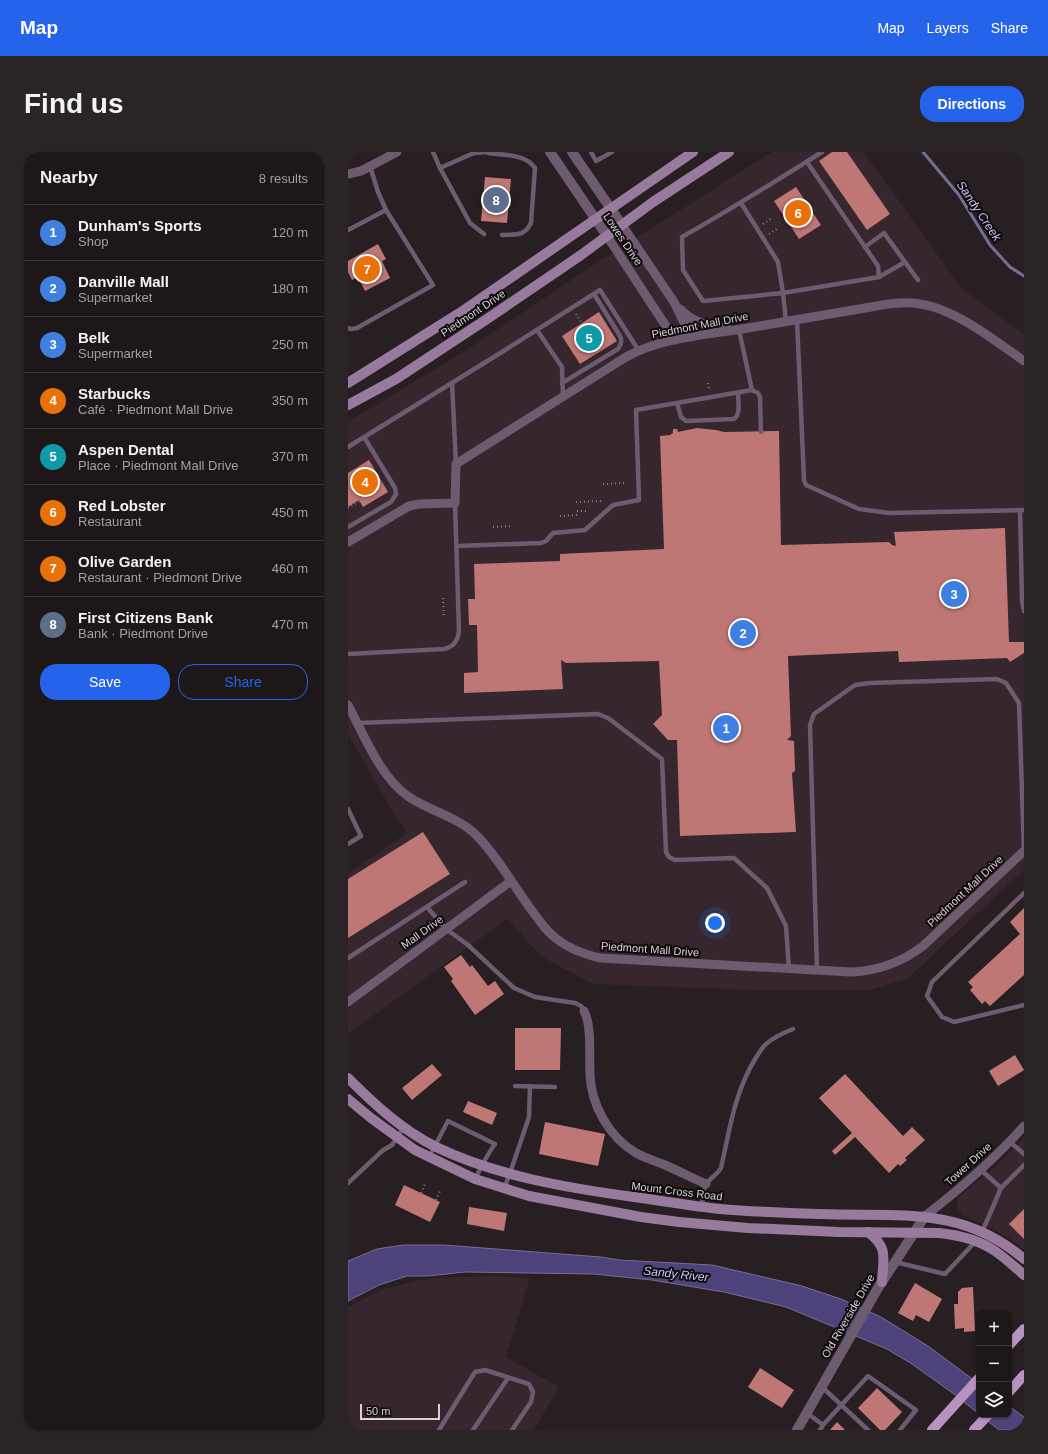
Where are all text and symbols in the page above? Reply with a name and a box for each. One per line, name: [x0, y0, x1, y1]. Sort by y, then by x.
text: Map: [20, 17, 58, 38]
text: Map: [877, 20, 905, 36]
text: Layers: [927, 20, 969, 36]
text: Share: [991, 20, 1028, 36]
button: Directions: [920, 86, 1024, 122]
text: Find us: [24, 88, 124, 119]
text: Nearby: [40, 168, 98, 187]
text: 8 results: [259, 171, 308, 186]
water label: Sandy Creek: [954, 178, 1005, 244]
pin: 8: [483, 185, 509, 215]
pin: 6: [785, 198, 811, 228]
street label: Lowes Drive: [601, 211, 645, 267]
text: Dunham's Sports: [78, 217, 202, 234]
text: 1: [49, 225, 57, 240]
text: 120 m: [272, 225, 308, 240]
text: Shop: [78, 234, 108, 249]
pin: 7: [354, 254, 380, 284]
text: Danville Mall: [78, 273, 169, 290]
text: 2: [49, 281, 57, 296]
text: 180 m: [272, 281, 308, 296]
street label: Piedmont Drive: [438, 287, 508, 339]
text: Supermarket: [78, 290, 152, 305]
street label: Piedmont Mall Drive: [651, 310, 749, 340]
pin: 5: [576, 323, 602, 353]
text: Belk: [78, 329, 110, 346]
text: 3: [49, 337, 57, 352]
text: 250 m: [272, 337, 308, 352]
text: Supermarket: [78, 346, 152, 361]
text: Starbucks: [78, 385, 151, 402]
text: 4: [49, 393, 57, 408]
text: 350 m: [272, 393, 308, 408]
text: Café · Piedmont Mall Drive: [78, 402, 233, 417]
text: Aspen Dental: [78, 441, 174, 458]
text: 5: [49, 449, 57, 464]
text: 370 m: [272, 449, 308, 464]
text: Place · Piedmont Mall Drive: [78, 458, 238, 473]
pin: 4: [352, 467, 378, 497]
text: Red Lobster: [78, 497, 166, 514]
text: 6: [49, 505, 57, 520]
text: 450 m: [272, 505, 308, 520]
text: Restaurant: [78, 514, 142, 529]
text: Olive Garden: [78, 553, 171, 570]
text: 7: [49, 561, 57, 576]
text: 460 m: [272, 561, 308, 576]
text: Restaurant · Piedmont Drive: [78, 570, 242, 585]
pin: 3: [941, 579, 967, 609]
text: First Citizens Bank: [78, 609, 213, 626]
text: 8: [49, 617, 57, 632]
text: 470 m: [272, 617, 308, 632]
pin: 2: [730, 618, 756, 648]
text: Bank · Piedmont Drive: [78, 626, 208, 641]
button: Save: [40, 664, 170, 700]
button: Share: [178, 664, 308, 700]
pin: 1: [713, 713, 739, 743]
street label: Piedmont Mall Drive: [925, 853, 1005, 929]
street label: Mall Drive: [399, 913, 445, 951]
your location: [705, 913, 725, 933]
street label: Piedmont Mall Drive: [600, 940, 700, 958]
street label: Tower Drive: [942, 1140, 994, 1188]
street label: Mount Cross Road: [631, 1179, 723, 1203]
water label: Sandy River: [643, 1264, 710, 1284]
street label: Old Riverside Drive: [819, 1272, 877, 1360]
map controls: [976, 1310, 1012, 1418]
button: +: [976, 1310, 1012, 1346]
button: −: [976, 1346, 1012, 1382]
button: layers: [976, 1382, 1012, 1418]
scale bar: [360, 1402, 440, 1421]
text: 50 m: [366, 1405, 390, 1417]

